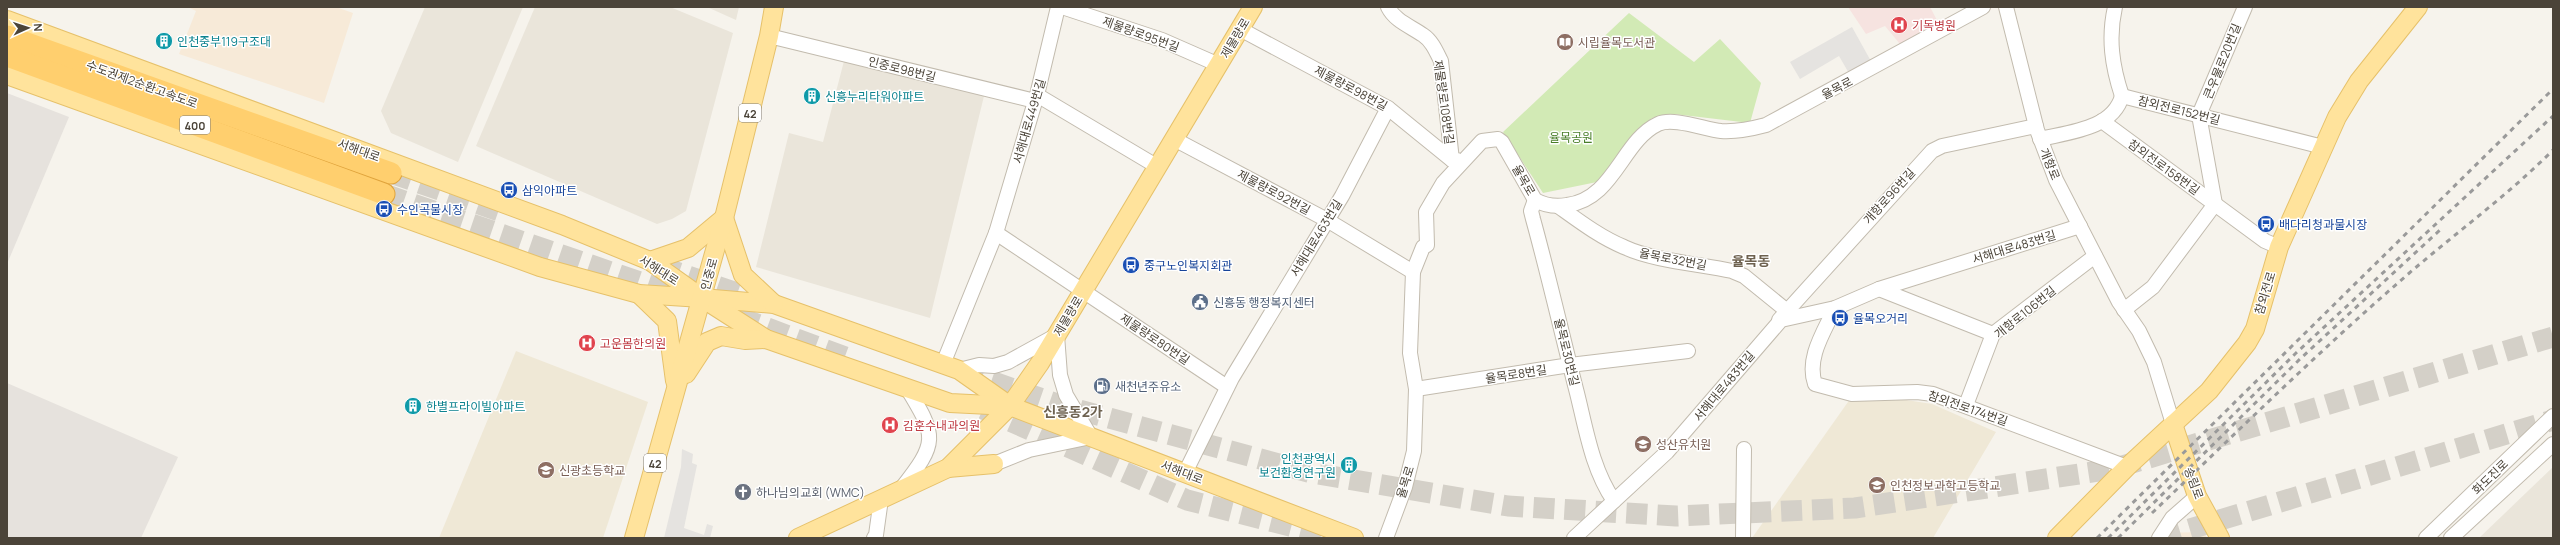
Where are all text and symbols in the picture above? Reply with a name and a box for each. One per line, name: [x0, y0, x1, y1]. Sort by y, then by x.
north arrow: [8, 8, 48, 48]
street label: 제물량로95번길: [1100, 12, 1182, 56]
street label: 제물량로: [1216, 15, 1254, 61]
hospital icon: 기독병원: [1889, 15, 1909, 35]
place label: 기독병원: [1912, 17, 1956, 34]
street label: 큰우물로20번길: [2199, 21, 2245, 101]
text: N: [31, 23, 46, 32]
building icon: 인천중부119구조대: [154, 31, 174, 51]
library icon: 시립율목도서관: [1555, 32, 1575, 52]
place label: 인천중부119구조대: [177, 33, 271, 50]
place label: 시립율목도서관: [1578, 34, 1655, 51]
street label: 인중로98번길: [866, 52, 938, 86]
street label: 수도권제2순환고속도로: [84, 56, 200, 112]
street label: 제물량로108번길: [1430, 59, 1458, 145]
street label: 제물량로98번길: [1311, 62, 1391, 114]
street label: 율목로: [1818, 73, 1856, 103]
street label: 서해대로449번길: [1009, 76, 1049, 166]
building icon: 신흥누리타워아파트: [802, 86, 822, 106]
place label: 신흥누리타워아파트: [825, 88, 924, 105]
street label: 참외전로152번길: [2136, 92, 2222, 128]
road number: 42: [739, 104, 761, 122]
road number: 400: [180, 116, 210, 134]
park label: 율목공원: [1549, 129, 1593, 146]
street label: 서해대로: [335, 134, 383, 166]
street label: 참외전로158번길: [2125, 135, 2203, 199]
street label: 개항로: [2036, 145, 2064, 183]
street label: 율목로: [1508, 161, 1540, 199]
street label: 개항로96번길: [1859, 164, 1919, 228]
street label: 제물량로92번길: [1234, 166, 1314, 218]
bus stop icon: 삼익아파트: [499, 180, 519, 200]
place label: 삼익아파트: [522, 182, 577, 199]
street label: 서해대로463번길: [1286, 196, 1346, 280]
bus stop icon: 수인곡물시장: [374, 199, 394, 219]
place label: 수인곡물시장: [397, 201, 463, 218]
bus stop icon: 배다리청과물시장: [2256, 214, 2276, 234]
place label: 배다리청과물시장: [2279, 216, 2367, 233]
street label: 서해대로483번길: [1970, 226, 2058, 268]
street label: 율목로32번길: [1638, 244, 1708, 274]
street label: 서해대로: [636, 251, 682, 289]
district label: 율목동: [1732, 251, 1770, 270]
bus stop icon: 중구노인복지회관: [1121, 255, 1141, 275]
street label: 인중로: [696, 256, 722, 292]
place label: 중구노인복지회관: [1144, 257, 1232, 274]
street label: 참외전로: [2250, 269, 2280, 317]
street label: 개항로106번길: [1991, 282, 2059, 342]
public building icon: 신흥동 행정복지센터: [1190, 292, 1210, 312]
street label: 제물량로: [1049, 293, 1087, 339]
place label: 신흥동 행정복지센터: [1213, 294, 1315, 311]
bus stop icon: 율목오거리: [1830, 308, 1850, 328]
street label: 제물량로80번길: [1117, 309, 1193, 369]
place label: 율목오거리: [1853, 310, 1908, 327]
street label: 율목로30번길: [1550, 316, 1584, 388]
hospital icon: 고운몸한의원: [577, 333, 597, 353]
place label: 고운몸한의원: [600, 335, 666, 352]
street label: 서해대로483번길: [1690, 347, 1758, 425]
street label: 율목로8번길: [1484, 361, 1548, 387]
fuel station icon: 새천년주유소: [1092, 376, 1112, 396]
place label: 새천년주유소: [1115, 378, 1181, 395]
street label: 참외전로174번길: [1926, 386, 2010, 430]
building icon: 한별프라이빌아파트: [403, 396, 423, 416]
place label: 한별프라이빌아파트: [426, 398, 525, 415]
district label: 신흥동2가: [1043, 402, 1103, 421]
hospital icon: 김훈수내과의원: [880, 415, 900, 435]
place label: 김훈수내과의원: [903, 417, 980, 434]
school or university icon: 성산유치원: [1633, 434, 1653, 454]
place label: 성산유치원: [1656, 436, 1711, 453]
place label: 인천광역시 보건환경연구원: [1259, 450, 1336, 481]
road number: 42: [644, 454, 666, 472]
building icon: 인천광역시 보건환경연구원: [1339, 455, 1359, 475]
street label: 서해대로: [1158, 456, 1206, 488]
street label: 화도진로: [2468, 456, 2512, 498]
school or university icon: 신광초등학교: [536, 460, 556, 480]
place label: 신광초등학교: [559, 462, 625, 479]
street label: 율목로: [1392, 464, 1418, 500]
street label: 송림로: [2180, 465, 2208, 501]
school or university icon: 인천정보과학고등학교: [1867, 475, 1887, 495]
place label: 인천정보과학고등학교: [1890, 477, 2000, 494]
church icon: 하나님의교회 (WMC): [733, 482, 753, 502]
place label: 하나님의교회 (WMC): [756, 484, 865, 501]

